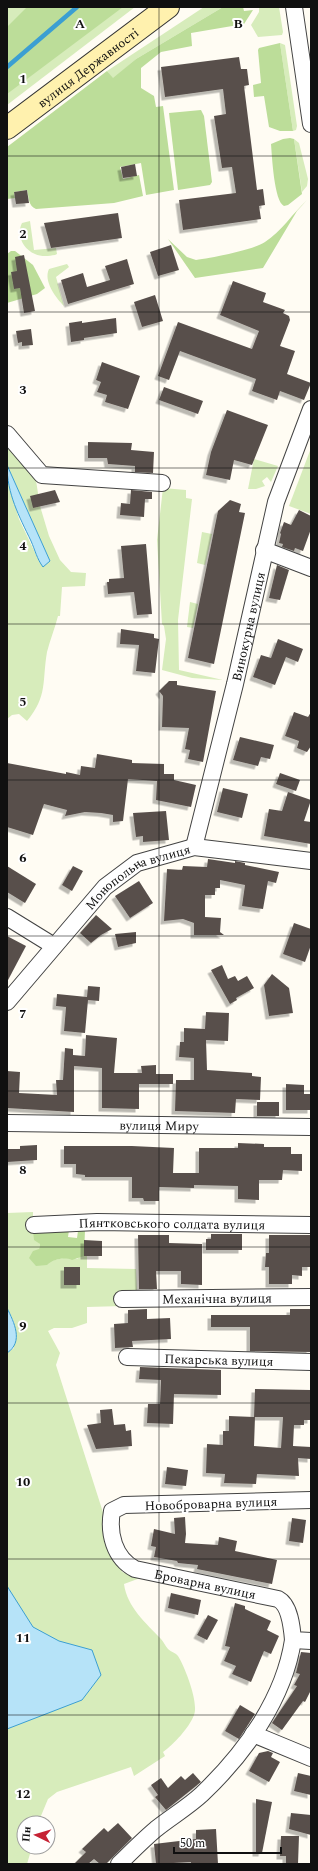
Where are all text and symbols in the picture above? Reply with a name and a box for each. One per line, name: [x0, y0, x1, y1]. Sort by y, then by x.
text: A: [75, 14, 85, 34]
text: B: [233, 14, 243, 34]
street label: вулиця Державності: [33, 23, 143, 113]
text: 1: [19, 69, 27, 89]
text: 2: [19, 224, 27, 244]
text: 3: [19, 380, 27, 400]
text: 4: [19, 536, 27, 556]
street label: Винокурна вулиця: [227, 570, 271, 683]
text: 5: [19, 692, 27, 712]
street label: Монопольна вулиця: [81, 839, 193, 915]
text: 6: [19, 848, 27, 868]
text: 7: [19, 1004, 27, 1024]
street label: вулиця Миру: [119, 1115, 200, 1137]
text: 8: [19, 1160, 27, 1180]
street label: Пянтковського солдата вулиця: [78, 1213, 265, 1235]
street label: Механічна вулиця: [162, 1288, 272, 1310]
text: 9: [19, 1316, 27, 1336]
street label: Пекарська вулиця: [164, 1349, 274, 1372]
text: 10: [16, 1472, 30, 1492]
street label: Новоброварна вулиця: [144, 1492, 278, 1516]
street label: Броварна вулиця: [152, 1564, 258, 1605]
text: 11: [16, 1628, 30, 1648]
text: 12: [16, 1784, 30, 1804]
north arrow: [16, 1815, 56, 1855]
text: Пн: [17, 1825, 36, 1843]
scale bar: [174, 1829, 281, 1855]
text: 50 m: [180, 1834, 205, 1853]

